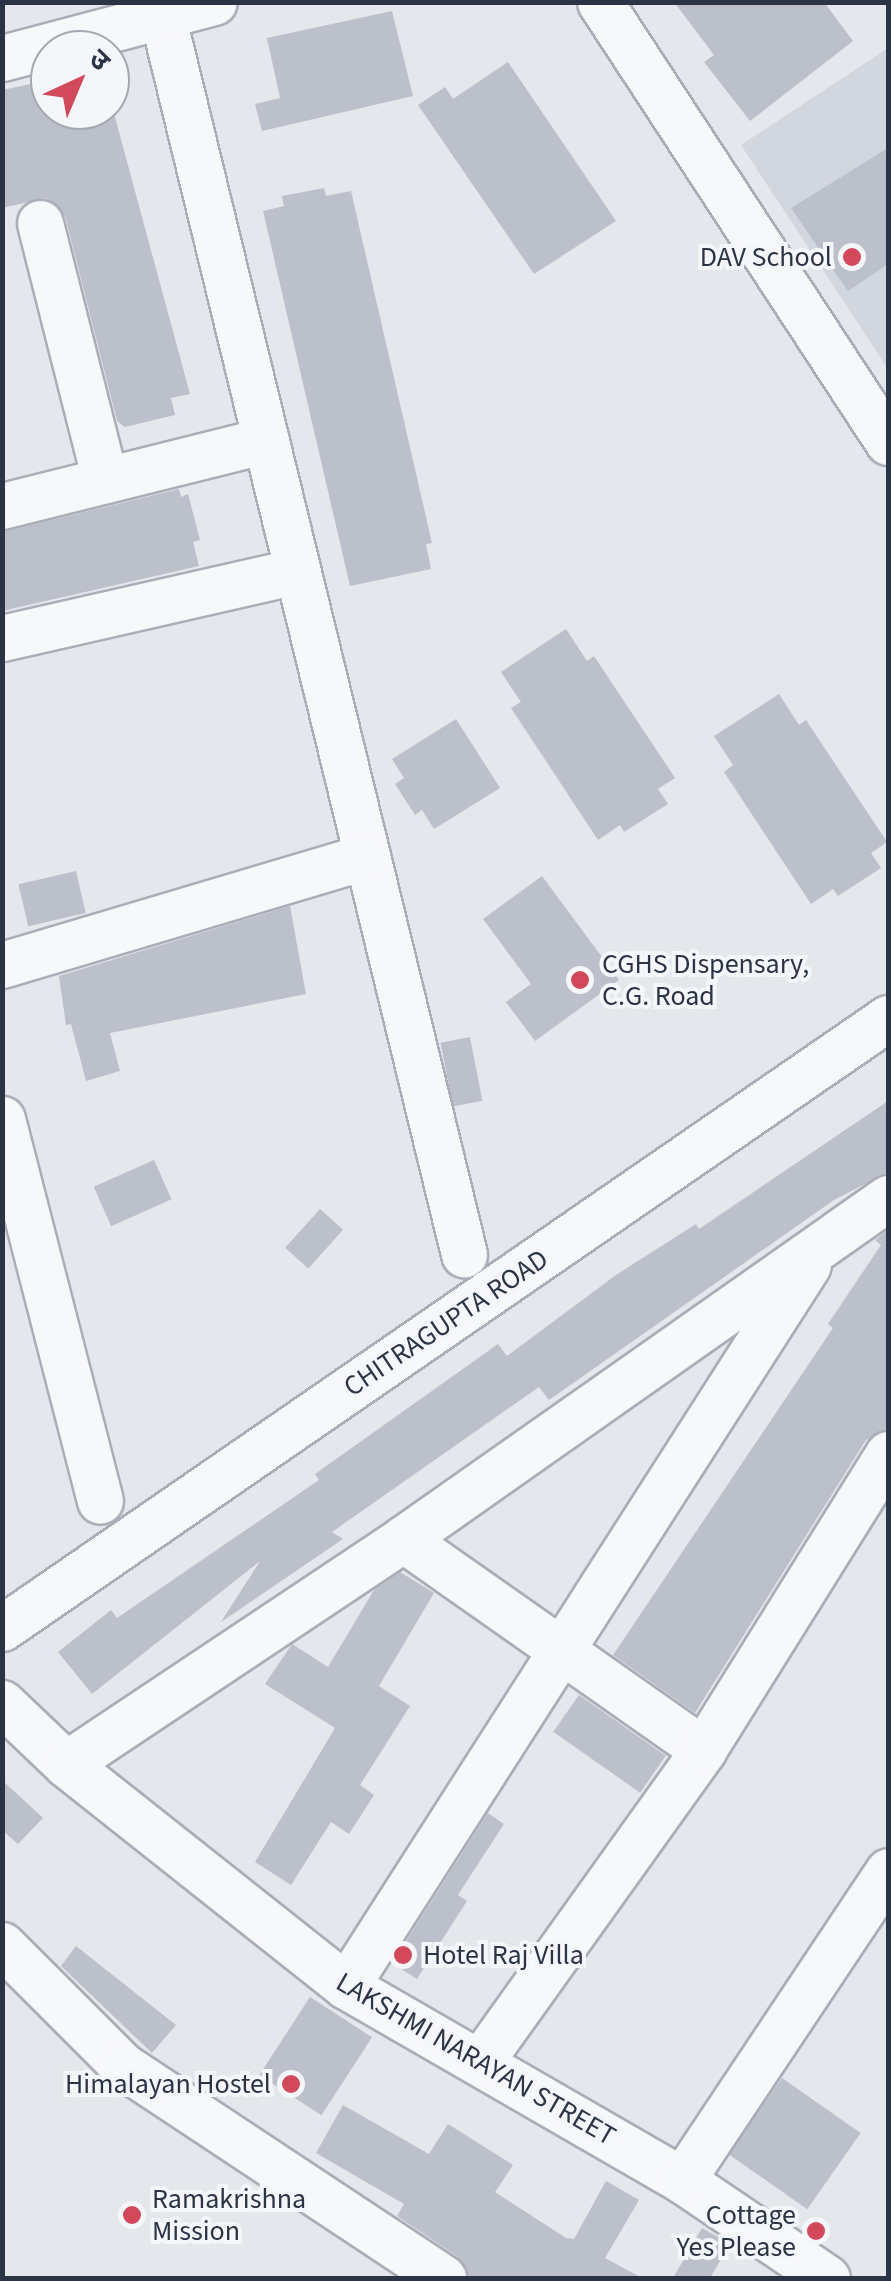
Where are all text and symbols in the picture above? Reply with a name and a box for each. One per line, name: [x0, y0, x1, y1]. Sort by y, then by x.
north arrow: [30, 30, 130, 130]
text: उ: [80, 40, 119, 80]
place label: DAV School: [700, 240, 832, 274]
marker: DAV School: [841, 246, 863, 268]
place label: CGHS Dispensary, C.G. Road: [602, 947, 809, 1013]
marker: CGHS Dispensary, C.G. Road: [567, 967, 593, 993]
street label: CHITRAGUPTA ROAD: [337, 1242, 555, 1404]
place label: Hotel Raj Villa: [423, 1938, 584, 1972]
marker: Hotel Raj Villa: [392, 1944, 414, 1966]
street label: LAKSHMI NARAYAN STREET: [330, 1965, 622, 2153]
place label: Himalayan Hostel: [65, 2067, 271, 2101]
marker: Himalayan Hostel: [280, 2073, 302, 2095]
place label: Ramakrishna Mission: [152, 2182, 306, 2248]
place label: Cottage Yes Please: [676, 2198, 796, 2264]
marker: Ramakrishna Mission: [121, 2204, 143, 2226]
marker: Cottage Yes Please: [805, 2220, 827, 2242]

